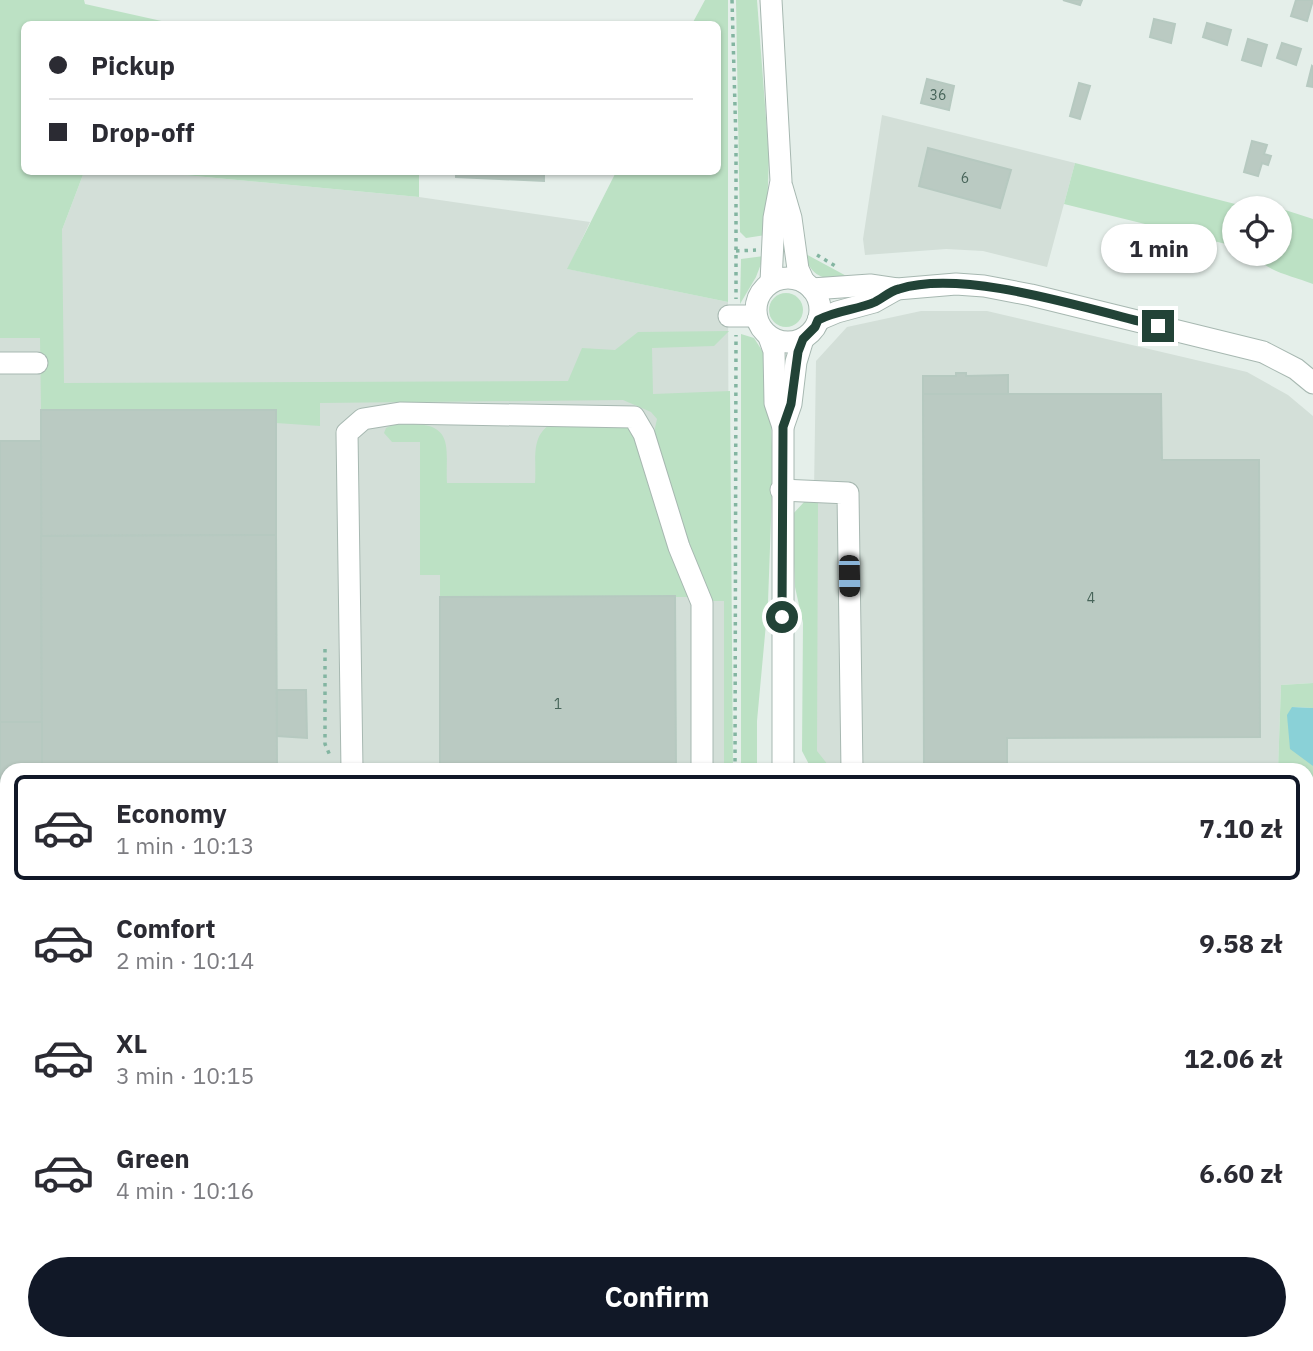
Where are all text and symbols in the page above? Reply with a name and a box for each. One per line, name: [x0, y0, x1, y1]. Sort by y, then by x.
text: Pickup: [91, 48, 175, 82]
house number: 36: [930, 86, 946, 104]
text: Drop-off: [91, 115, 194, 149]
house number: 6: [961, 169, 969, 187]
map controls: [1222, 196, 1292, 266]
button: locate: [1222, 196, 1292, 266]
callout: 1 min: [1100, 224, 1216, 274]
text: 1 min: [1129, 233, 1189, 263]
route end: [1142, 310, 1174, 342]
car: [839, 555, 860, 597]
house number: 4: [1087, 589, 1095, 607]
route start: [766, 601, 798, 633]
house number: 1: [554, 695, 562, 713]
icon: car: [32, 796, 95, 859]
text: Economy: [116, 796, 227, 830]
text: 7.10 zł: [1199, 811, 1282, 845]
text: 1 min · 10:13: [116, 830, 254, 860]
icon: car: [32, 911, 95, 974]
text: Comfort: [116, 911, 215, 945]
text: 9.58 zł: [1199, 926, 1282, 960]
text: 2 min · 10:14: [116, 945, 254, 975]
icon: car: [32, 1026, 95, 1089]
text: XL: [116, 1026, 147, 1060]
text: 12.06 zł: [1184, 1041, 1282, 1075]
text: 3 min · 10:15: [116, 1060, 254, 1090]
icon: car: [32, 1141, 95, 1204]
text: Green: [116, 1141, 190, 1175]
text: 6.60 zł: [1199, 1156, 1282, 1190]
text: 4 min · 10:16: [116, 1175, 254, 1205]
button: Confirm: [28, 1257, 1286, 1337]

